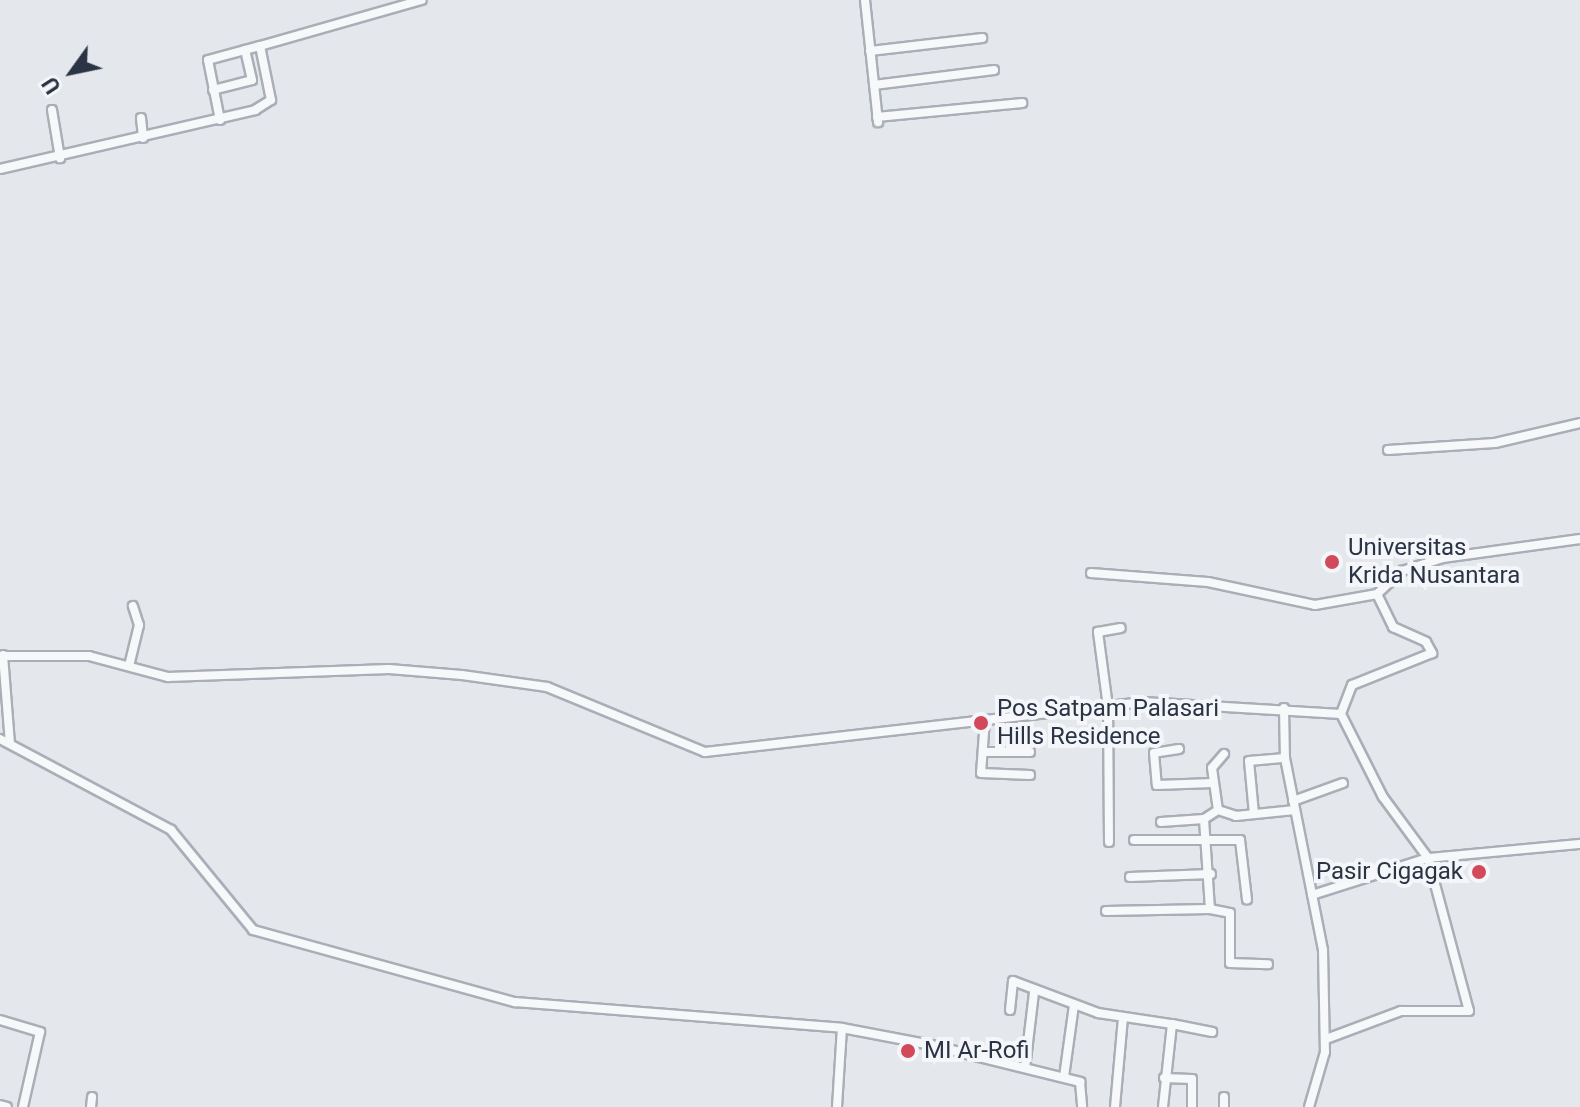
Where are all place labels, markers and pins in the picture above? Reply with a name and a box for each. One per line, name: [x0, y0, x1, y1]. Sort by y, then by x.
place label: Universitas Krida Nusantara: [1348, 534, 1520, 590]
marker: Universitas Krida Nusantara: [1323, 553, 1341, 571]
place label: Pos Satpam Palasari Hills Residence: [997, 695, 1219, 751]
marker: Pos Satpam Palasari Hills Residence: [972, 714, 990, 732]
place label: Pasir Cigagak: [1316, 858, 1463, 886]
marker: Pasir Cigagak: [1470, 863, 1488, 881]
place label: MI Ar-Rofi: [924, 1037, 1030, 1065]
marker: MI Ar-Rofi: [899, 1042, 917, 1060]

